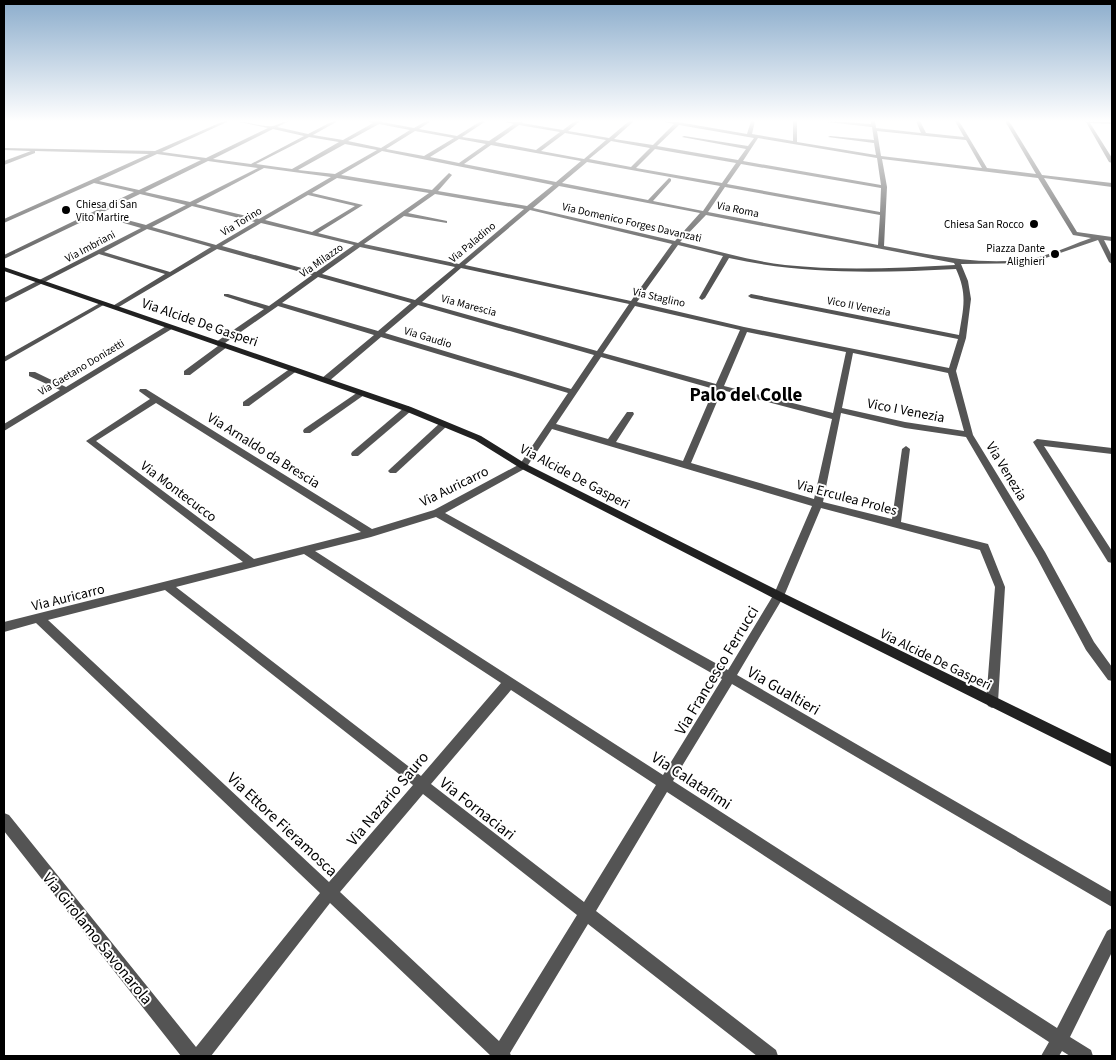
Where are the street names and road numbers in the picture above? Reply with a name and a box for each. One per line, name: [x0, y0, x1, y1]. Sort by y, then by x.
street label: Via Roma: [715, 198, 760, 221]
street label: Via Domenico Forges Davanzati: [561, 199, 703, 246]
street label: Via Torino: [218, 203, 265, 240]
street label: Via Paladino: [446, 218, 499, 266]
street label: Via Imbriani: [62, 227, 118, 266]
street label: Via Milazzo: [296, 240, 346, 281]
street label: Via Staglino: [631, 284, 687, 311]
street label: Via Marescia: [440, 291, 498, 320]
street label: Vico II Venezia: [826, 293, 892, 320]
street label: Via Alcide De Gasperi: [139, 294, 261, 352]
street label: Via Gaudio: [402, 323, 454, 352]
street label: Via Gaetano Donizetti: [35, 336, 127, 399]
street label: Vico I Venezia: [865, 394, 946, 428]
street label: Via Arnaldo da Brescia: [203, 408, 324, 494]
street label: Via Venezia: [981, 438, 1032, 505]
street label: Via Alcide De Gasperi: [516, 439, 633, 514]
street label: Via Montecucco: [136, 456, 221, 527]
street label: Via Auricarro: [417, 462, 492, 512]
street label: Via Erculea Proles: [794, 475, 899, 521]
street label: Via Auricarro: [30, 579, 107, 617]
street label: Via Francesco Ferrucci: [670, 602, 764, 739]
street label: Via Alcide De Gasperi: [876, 624, 995, 696]
street label: Via Gualtieri: [743, 661, 824, 721]
street label: Via Nazario Sauro: [342, 747, 434, 851]
street label: Via Calatafimi: [647, 747, 736, 815]
street label: Via Ettore Fieramosca: [222, 768, 342, 882]
street label: Via Fornaciari: [435, 772, 520, 845]
street label: Via Girolamo Savonarola: [37, 868, 157, 1009]

